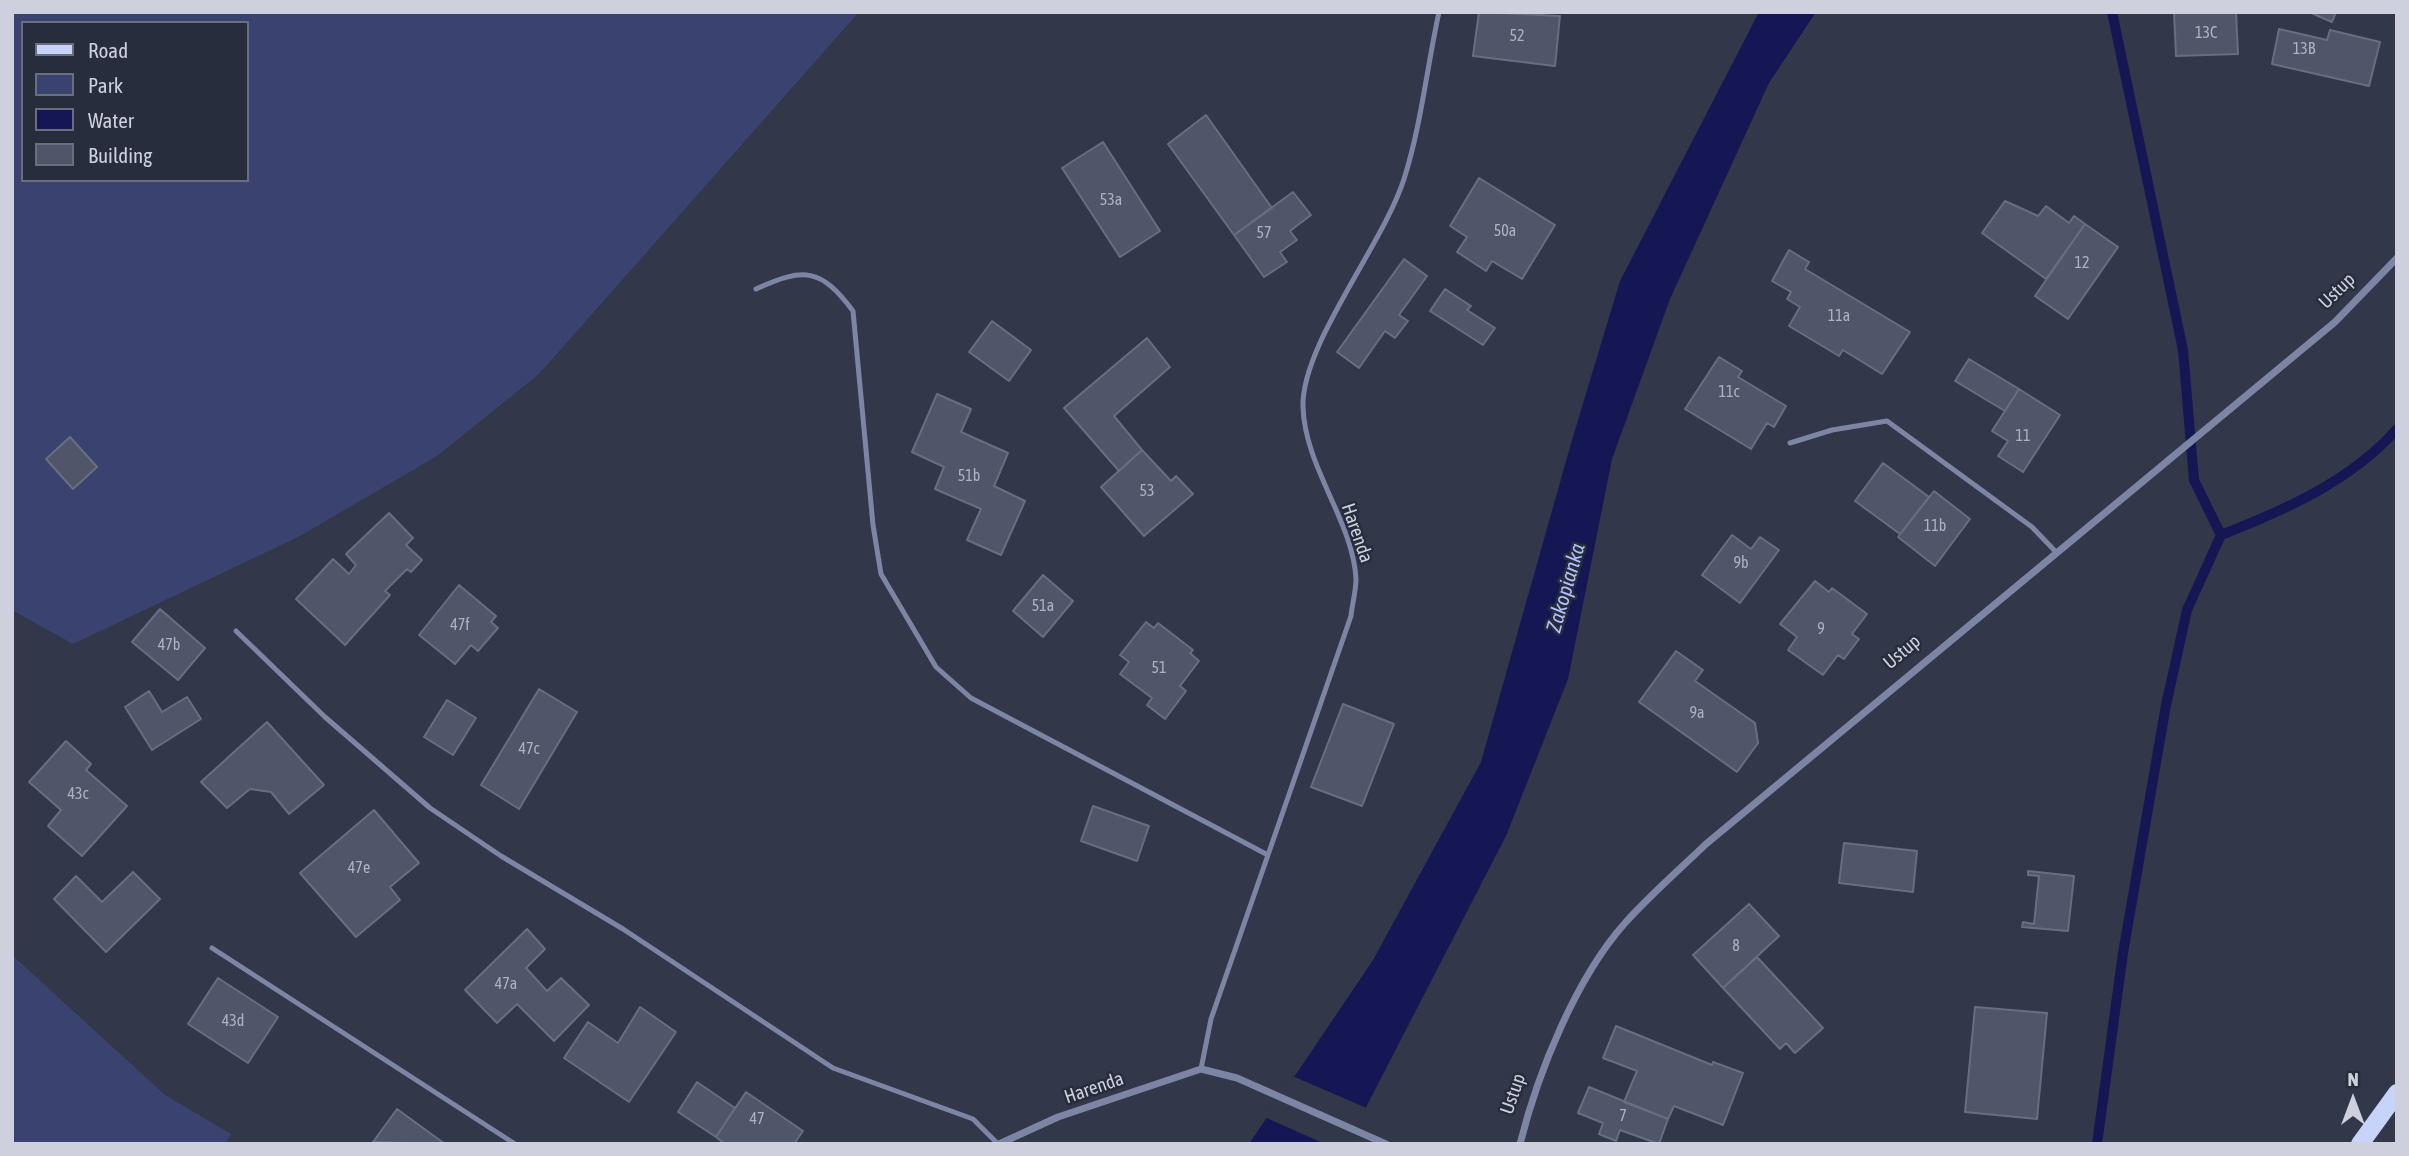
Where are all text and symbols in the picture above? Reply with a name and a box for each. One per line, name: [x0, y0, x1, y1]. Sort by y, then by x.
legend: [21, 21, 248, 182]
house number: 13C: [2195, 23, 2217, 43]
house number: 52: [1509, 26, 1525, 46]
text: Road: [88, 38, 128, 62]
house number: 13B: [2293, 39, 2315, 59]
text: Park: [88, 73, 123, 97]
text: Water: [88, 108, 134, 132]
text: Building: [88, 143, 152, 167]
house number: 53a: [1100, 190, 1122, 210]
house number: 50a: [1494, 221, 1516, 241]
house number: 57: [1256, 223, 1272, 243]
house number: 12: [2074, 253, 2090, 273]
street label: Ustup: [2314, 268, 2360, 314]
house number: 11a: [1828, 306, 1850, 326]
house number: 11c: [1719, 382, 1739, 402]
house number: 11: [2015, 426, 2031, 446]
house number: 51b: [958, 466, 980, 486]
house number: 53: [1139, 481, 1155, 501]
street label: Harenda: [1336, 500, 1378, 566]
house number: 11b: [1924, 516, 1946, 536]
water label: Zakopianka: [1541, 541, 1591, 635]
house number: 9b: [1733, 553, 1749, 573]
house number: 51a: [1032, 596, 1054, 616]
house number: 47f: [450, 615, 470, 635]
house number: 9: [1817, 619, 1825, 639]
street label: Ustup: [1879, 630, 1925, 674]
house number: 47b: [158, 635, 180, 655]
house number: 51: [1151, 658, 1167, 678]
house number: 9a: [1690, 703, 1704, 723]
house number: 47c: [519, 739, 539, 759]
house number: 43c: [68, 784, 88, 804]
house number: 47e: [348, 858, 370, 878]
house number: 8: [1732, 936, 1740, 956]
house number: 47a: [495, 974, 517, 994]
house number: 43d: [222, 1011, 244, 1031]
north arrow: [2318, 1065, 2388, 1135]
street label: Harenda: [1061, 1067, 1127, 1109]
text: N: [2347, 1068, 2359, 1090]
street label: Ustup: [1495, 1071, 1531, 1117]
house number: 7: [1619, 1106, 1627, 1126]
house number: 47: [749, 1109, 765, 1129]

